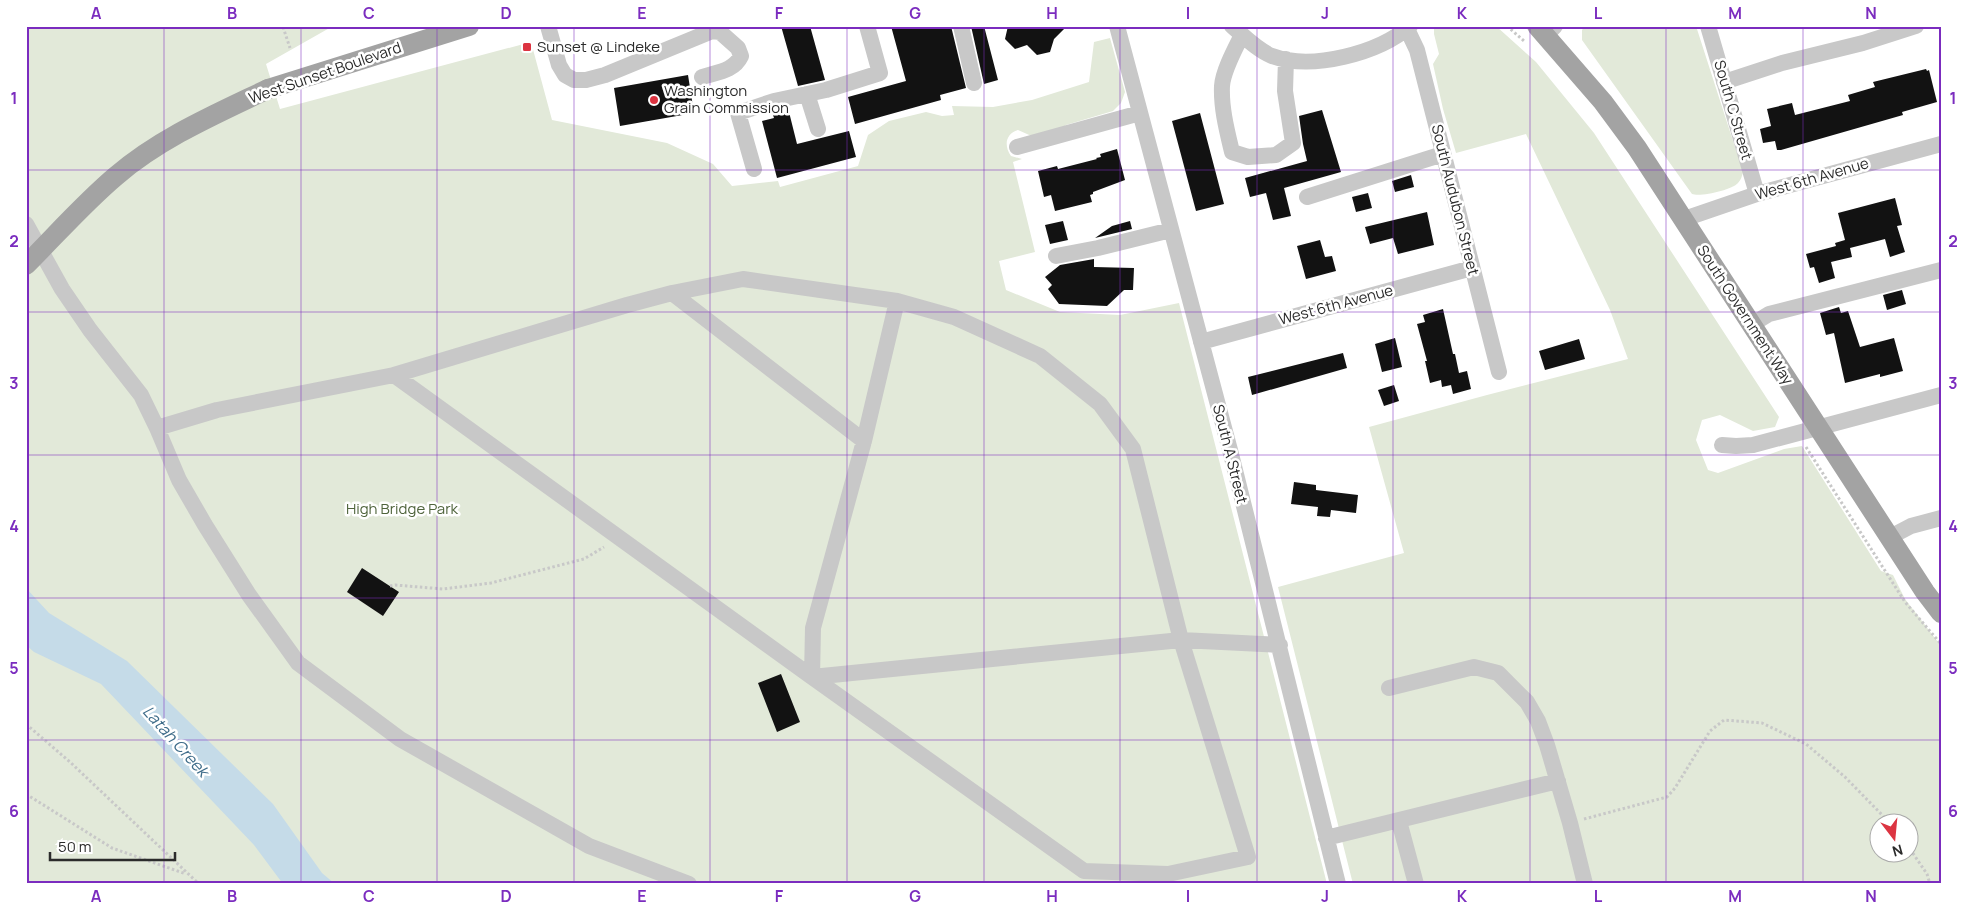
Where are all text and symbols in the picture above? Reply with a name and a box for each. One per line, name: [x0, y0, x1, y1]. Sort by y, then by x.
text: A: [91, 2, 102, 24]
text: B: [227, 2, 237, 24]
text: C: [363, 2, 375, 24]
text: D: [500, 2, 512, 24]
text: E: [637, 2, 647, 24]
text: F: [775, 2, 784, 24]
text: G: [909, 2, 921, 24]
text: H: [1046, 2, 1058, 24]
text: I: [1186, 2, 1190, 24]
text: J: [1321, 2, 1329, 24]
text: K: [1457, 2, 1468, 24]
text: L: [1594, 2, 1603, 24]
text: M: [1728, 2, 1742, 24]
text: N: [1865, 2, 1877, 24]
place label: Sunset @ Lindeke: [537, 36, 660, 57]
street label: West Sunset Boulevard: [246, 37, 404, 109]
marker: Sunset @ Lindeke: [521, 41, 533, 53]
street label: South C Street: [1709, 58, 1758, 162]
place label: Washington Grain Commission: [664, 80, 789, 118]
text: 1: [10, 87, 18, 109]
text: 1: [1949, 87, 1957, 109]
marker: Washington Grain Commission: [648, 94, 660, 106]
street label: South Audubon Street: [1427, 122, 1484, 278]
street label: West 6th Avenue: [1753, 152, 1871, 205]
text: 2: [9, 230, 19, 252]
text: 2: [1948, 230, 1958, 252]
street label: South Government Way: [1692, 241, 1799, 389]
street label: West 6th Avenue: [1276, 279, 1395, 330]
text: 3: [9, 372, 19, 394]
text: 3: [1948, 372, 1958, 394]
street label: South A Street: [1208, 402, 1253, 506]
park label: High Bridge Park: [346, 498, 459, 519]
text: 4: [9, 515, 19, 537]
text: 4: [1948, 515, 1958, 537]
text: 5: [9, 657, 19, 679]
text: 5: [1948, 657, 1958, 679]
water label: Latah Creek: [138, 701, 215, 783]
text: 6: [9, 800, 19, 822]
text: 6: [1948, 800, 1958, 822]
north arrow: [1870, 812, 1920, 862]
scale bar: [50, 830, 175, 862]
text: 50 m: [58, 836, 92, 857]
text: N: [1890, 840, 1905, 861]
text: A: [91, 885, 102, 907]
text: B: [227, 885, 237, 907]
text: C: [363, 885, 375, 907]
text: D: [500, 885, 512, 907]
text: E: [637, 885, 647, 907]
text: F: [775, 885, 784, 907]
text: G: [909, 885, 921, 907]
text: H: [1046, 885, 1058, 907]
text: I: [1186, 885, 1190, 907]
text: J: [1321, 885, 1329, 907]
text: K: [1457, 885, 1468, 907]
text: L: [1594, 885, 1603, 907]
text: M: [1728, 885, 1742, 907]
text: N: [1865, 885, 1877, 907]

